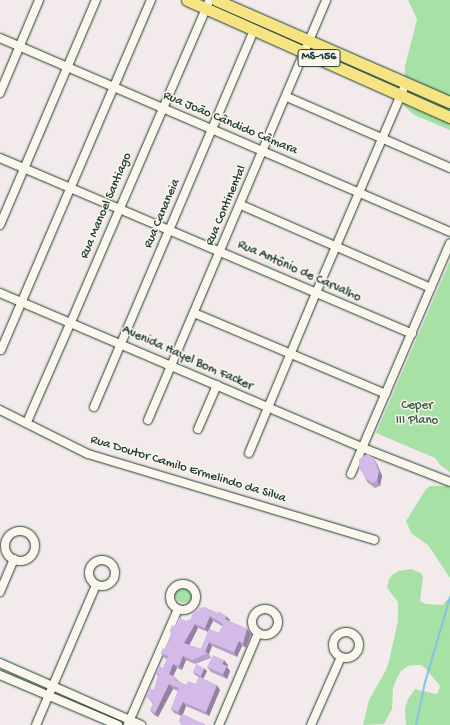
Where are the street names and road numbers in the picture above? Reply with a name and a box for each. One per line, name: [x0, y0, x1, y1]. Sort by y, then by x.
road number: MS-156: [297, 48, 341, 68]
street label: Rua João Cândido Câmara: [160, 89, 300, 159]
street label: Rua Manoel Santiago: [78, 151, 136, 261]
street label: Rua Continental: [203, 163, 251, 249]
street label: Rua Cananeia: [141, 177, 185, 251]
street label: Rua Antônio de Carvalho: [235, 238, 363, 306]
street label: Avenida Hayel Bom Facker: [119, 323, 255, 395]
street label: Rua Doutor Camilo Ermelindo da Silva: [88, 433, 288, 507]

